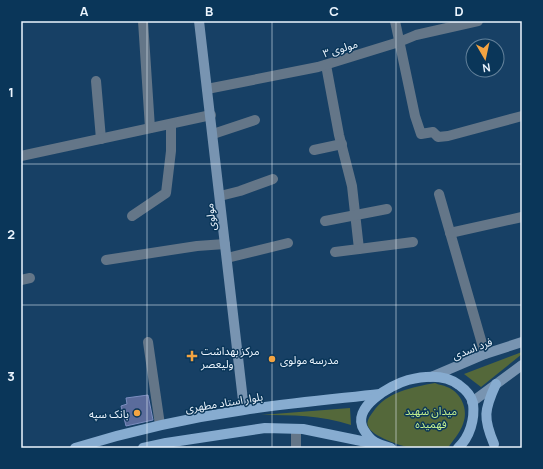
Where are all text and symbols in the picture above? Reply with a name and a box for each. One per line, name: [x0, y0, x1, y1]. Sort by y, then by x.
text: A: [80, 2, 89, 20]
text: B: [205, 2, 213, 20]
text: C: [329, 2, 339, 20]
text: D: [454, 2, 464, 20]
street label: مولوی ۳: [321, 36, 360, 60]
north arrow: [465, 38, 505, 78]
text: N: [481, 60, 492, 76]
text: 1: [8, 83, 14, 101]
street label: مولوی: [201, 202, 219, 231]
text: 2: [7, 225, 15, 243]
street label: فرد اسدی: [450, 333, 494, 362]
place label: مرکز بهداشت ولیعصر: [200, 343, 260, 371]
marker: مرکز بهداشت ولیعصر: [186, 350, 198, 362]
place label: مدرسه مولوی: [280, 352, 339, 367]
marker: مدرسه مولوی: [267, 354, 277, 364]
text: 3: [7, 367, 15, 385]
street label: بلوار استاد مطهری: [184, 388, 264, 416]
park label: میدان شهید فهمیده: [405, 403, 457, 431]
place label: بانک سپه: [89, 406, 129, 422]
marker: بانک سپه: [132, 408, 142, 418]

